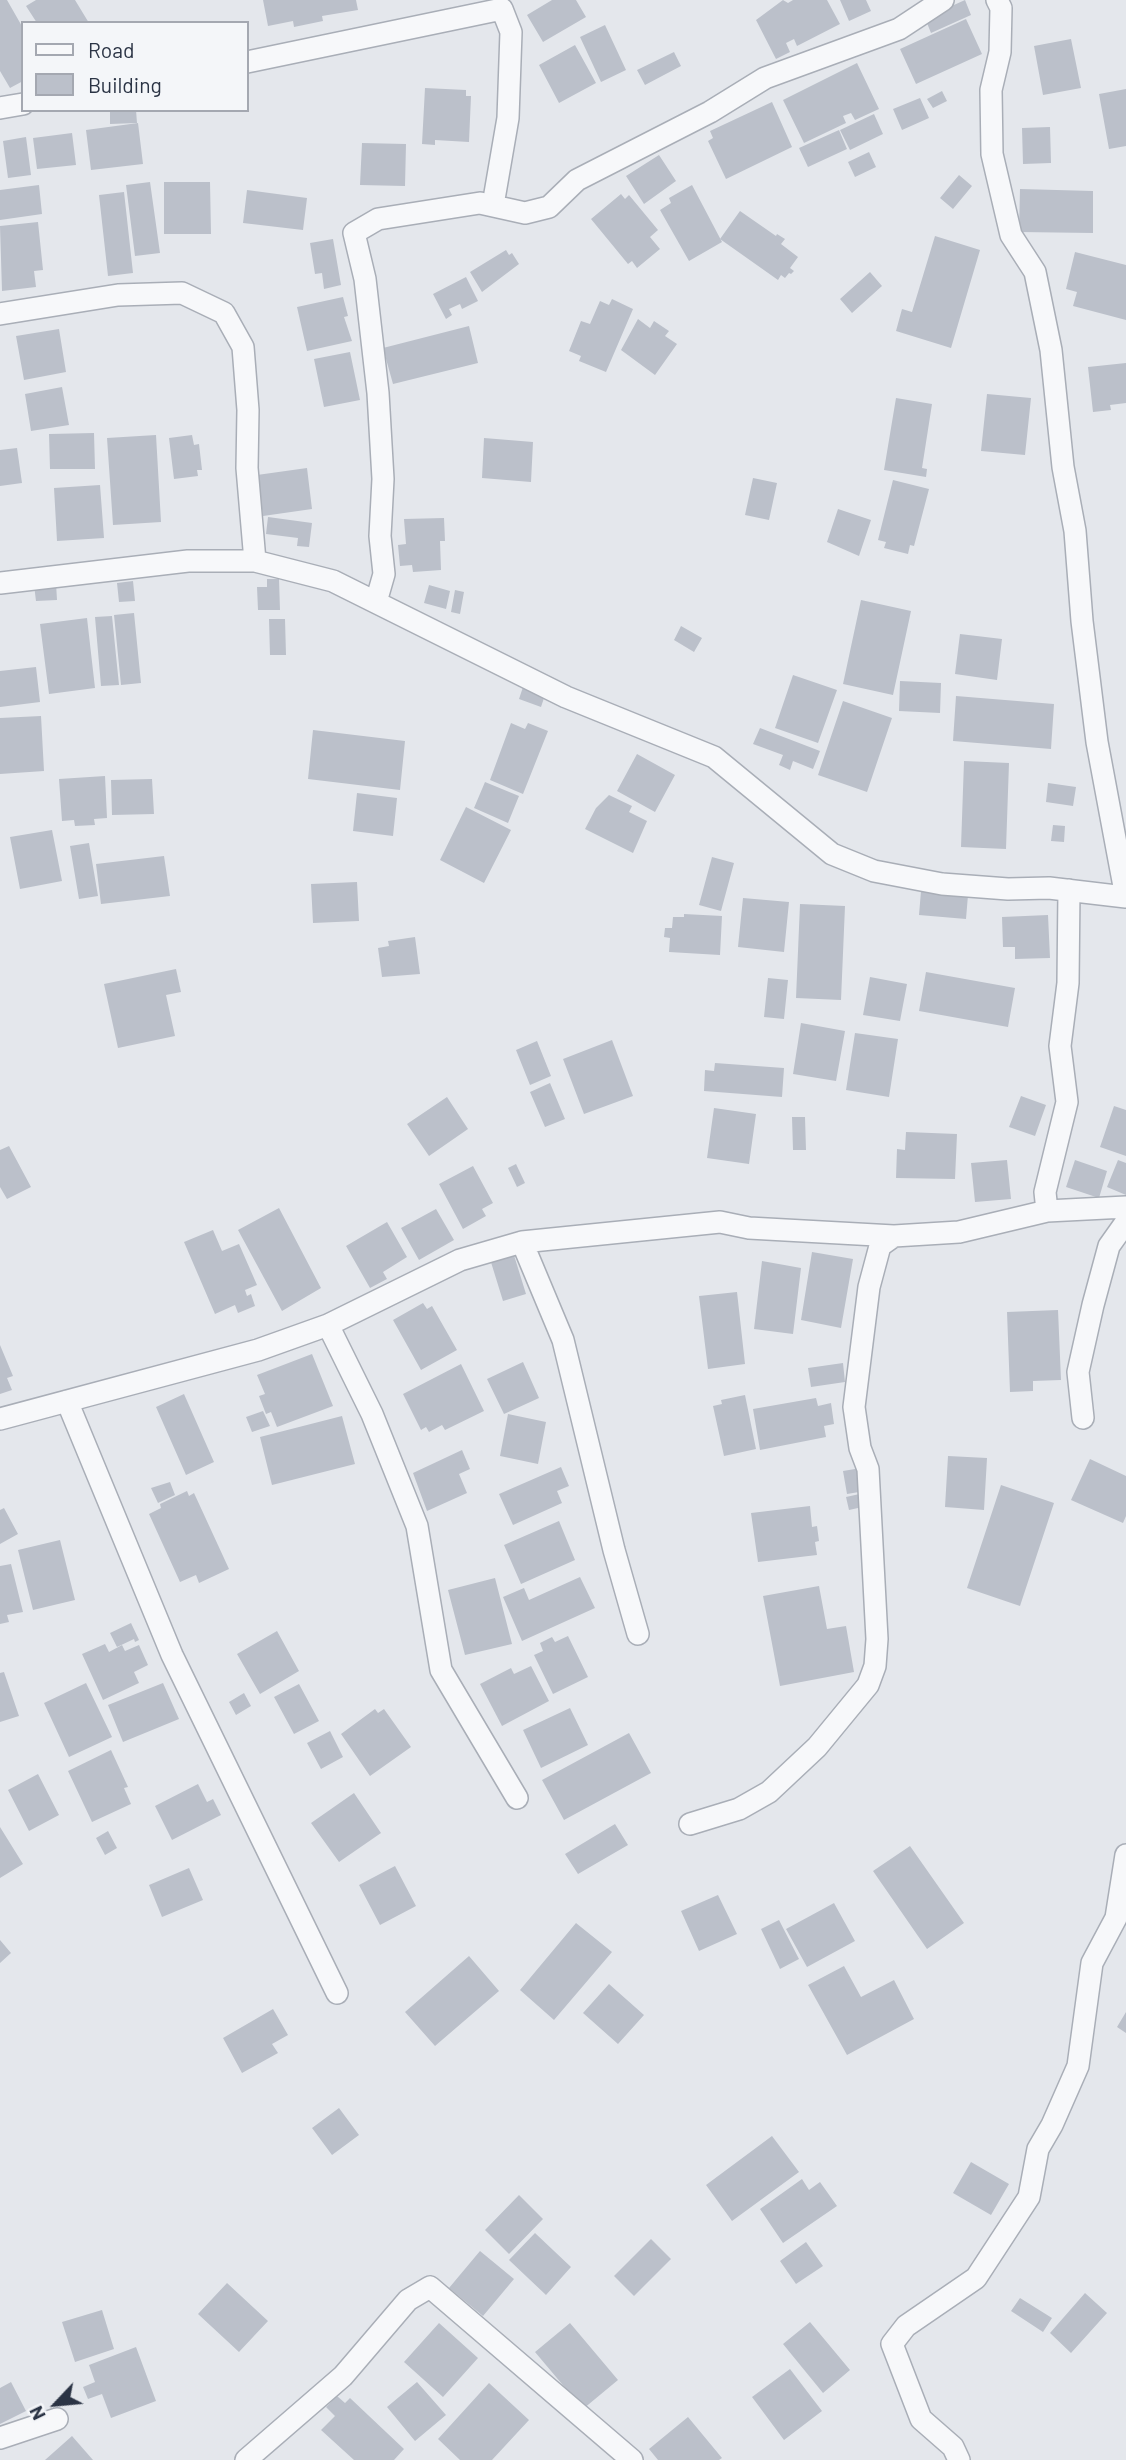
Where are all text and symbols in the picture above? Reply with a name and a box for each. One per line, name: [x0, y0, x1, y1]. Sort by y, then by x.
legend: [21, 21, 248, 112]
text: Road: [88, 37, 134, 62]
text: Building: [88, 72, 162, 97]
north arrow: [21, 2369, 91, 2439]
text: N: [24, 2403, 50, 2424]

